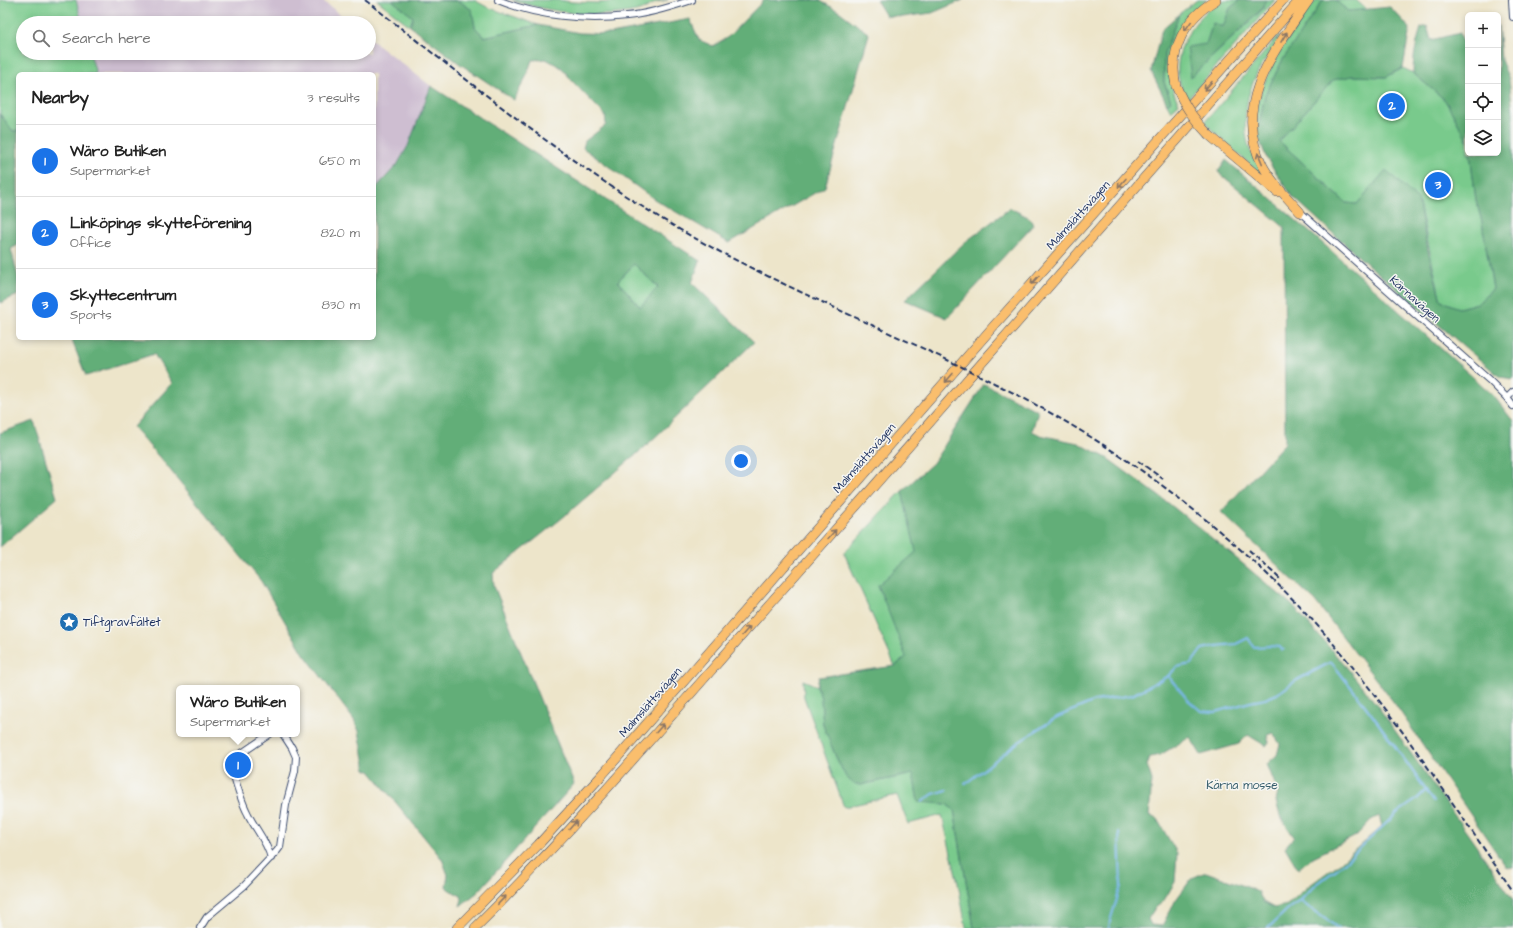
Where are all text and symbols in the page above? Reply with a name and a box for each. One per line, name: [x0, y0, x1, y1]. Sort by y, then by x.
map controls: [1465, 12, 1501, 156]
button: +: [1465, 12, 1501, 48]
search box: [16, 16, 376, 60]
one-way arrow: [1184, 20, 1192, 31]
icon: search: [30, 27, 52, 49]
text: Search here: [62, 28, 151, 49]
one-way arrow: [1281, 31, 1289, 43]
button: −: [1465, 48, 1501, 84]
one-way arrow: [1204, 80, 1213, 90]
button: locate: [1465, 84, 1501, 120]
text: Nearby: [32, 86, 89, 110]
text: 3 results: [307, 89, 360, 107]
pin: 2: [1379, 91, 1405, 121]
button: layers: [1465, 120, 1501, 156]
text: Wäro Butiken: [70, 141, 166, 162]
text: 1: [44, 152, 46, 170]
text: 650 m: [319, 152, 360, 170]
one-way arrow: [1255, 153, 1263, 165]
text: Supermarket: [70, 162, 151, 180]
pin: 3: [1425, 170, 1451, 200]
street label: Malmslättsvägen: [1043, 177, 1115, 254]
one-way arrow: [1117, 178, 1126, 188]
text: Linköpings skytteförening: [70, 213, 251, 234]
text: 2: [41, 224, 49, 242]
text: 820 m: [321, 224, 360, 242]
text: Office: [70, 234, 111, 252]
street label: Kärnavägen: [1385, 272, 1444, 328]
one-way arrow: [1031, 275, 1040, 285]
text: Skyttecentrum: [70, 285, 176, 306]
text: 3: [42, 296, 48, 314]
text: 830 m: [321, 296, 360, 314]
text: Sports: [70, 306, 112, 324]
one-way arrow: [945, 372, 954, 383]
street label: Malmslättsvägen: [829, 420, 900, 498]
your location: [731, 451, 751, 471]
one-way arrow: [827, 529, 837, 539]
place icon: Tiftgravfältet: [58, 611, 80, 633]
place label: Tiftgravfältet: [83, 614, 161, 632]
one-way arrow: [741, 626, 750, 636]
street label: Malmslättsvägen: [615, 664, 686, 742]
popup: [176, 685, 300, 737]
text: Wäro Butiken: [190, 692, 286, 713]
text: Supermarket: [190, 713, 271, 731]
one-way arrow: [655, 723, 664, 734]
pin: 1: [225, 750, 251, 780]
park label: Kärna mosse: [1206, 777, 1278, 794]
one-way arrow: [568, 821, 577, 831]
one-way arrow: [497, 895, 507, 905]

